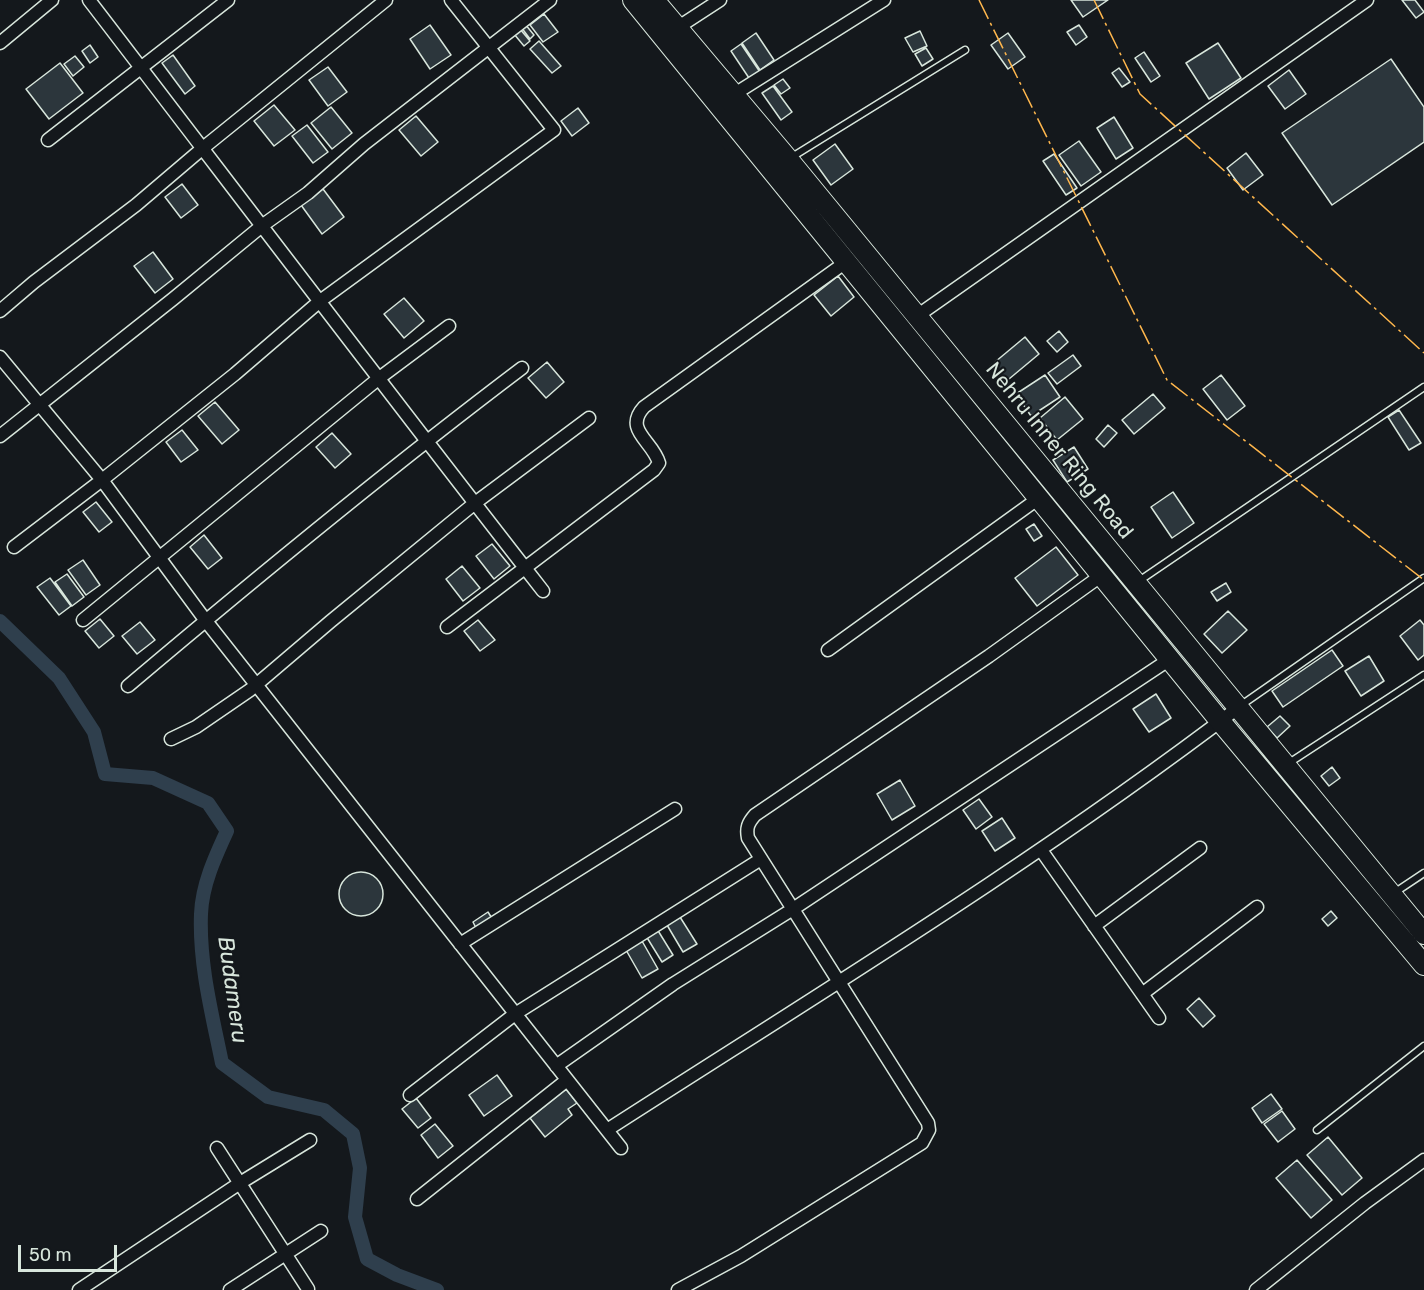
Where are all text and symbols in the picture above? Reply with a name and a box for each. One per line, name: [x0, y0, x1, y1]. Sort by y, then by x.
street label: Nehru Inner Ring Road: [980, 358, 1138, 544]
water label: Budameru: [211, 935, 253, 1045]
scale bar: [21, 1233, 120, 1271]
text: 50 m: [29, 1244, 72, 1266]

